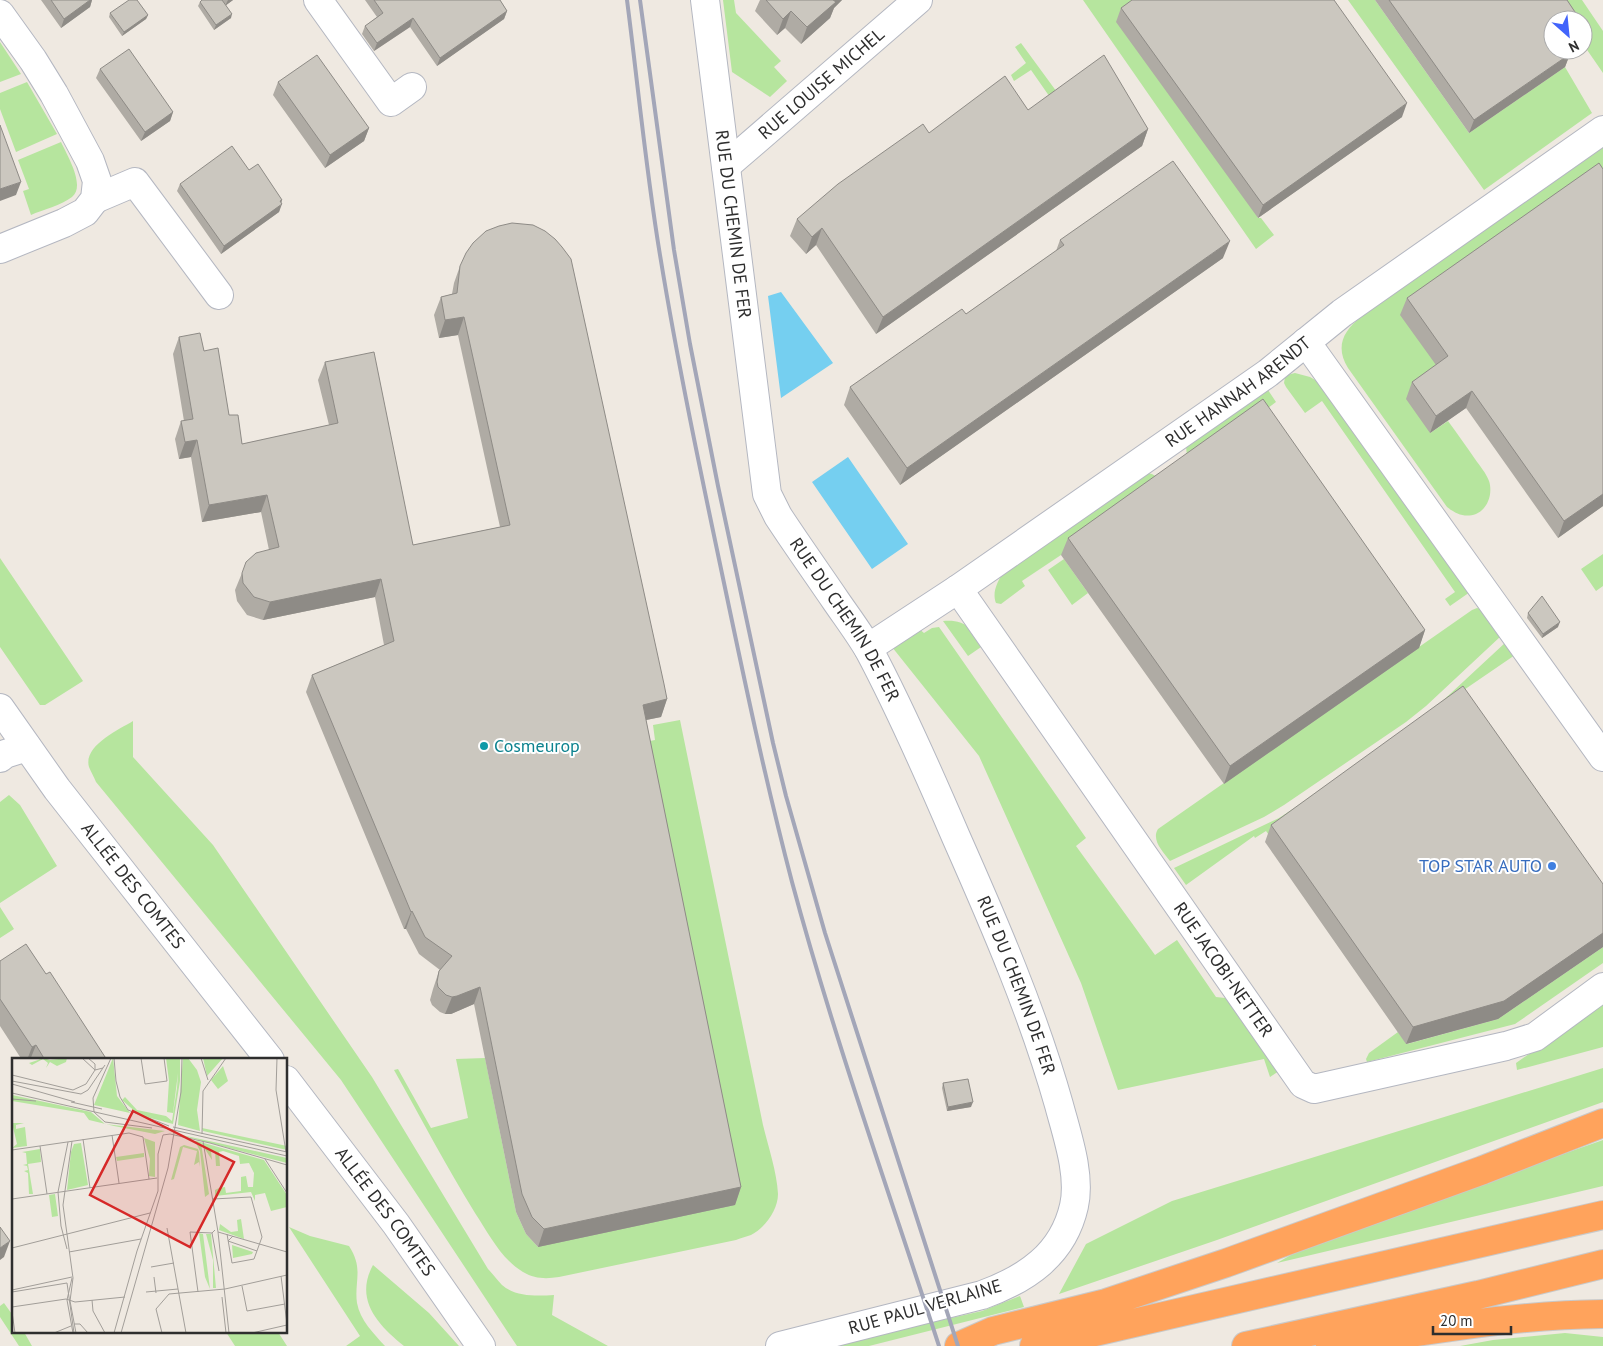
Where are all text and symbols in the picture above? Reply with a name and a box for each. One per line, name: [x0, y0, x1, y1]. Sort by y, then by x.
north arrow: [1543, 10, 1593, 60]
street label: RUE LOUISE MICHEL: [753, 22, 889, 144]
text: N: [1566, 36, 1582, 57]
street label: RUE DU CHEMIN DE FER: [710, 129, 757, 320]
street label: RUE HANNAH ARENDT: [1160, 331, 1315, 452]
street label: RUE DU CHEMIN DE FER: [785, 533, 905, 705]
place label: Cosmeurop: [494, 734, 580, 757]
marker: Cosmeurop: [478, 740, 490, 752]
street label: ALLÉE DES COMTES: [77, 817, 190, 953]
place label: TOP STAR AUTO: [1419, 854, 1542, 877]
marker: TOP STAR AUTO: [1546, 860, 1558, 872]
street label: RUE DU CHEMIN DE FER: [972, 892, 1061, 1078]
street label: RUE JACOBI-NETTER: [1169, 898, 1279, 1041]
inset map: [12, 1058, 288, 1334]
street label: ALLÉE DES COMTES: [330, 1142, 441, 1280]
street label: RUE PAUL VERLAINE: [846, 1274, 1004, 1339]
scale bar: [1433, 1304, 1510, 1336]
text: 20 m: [1440, 1311, 1473, 1330]

